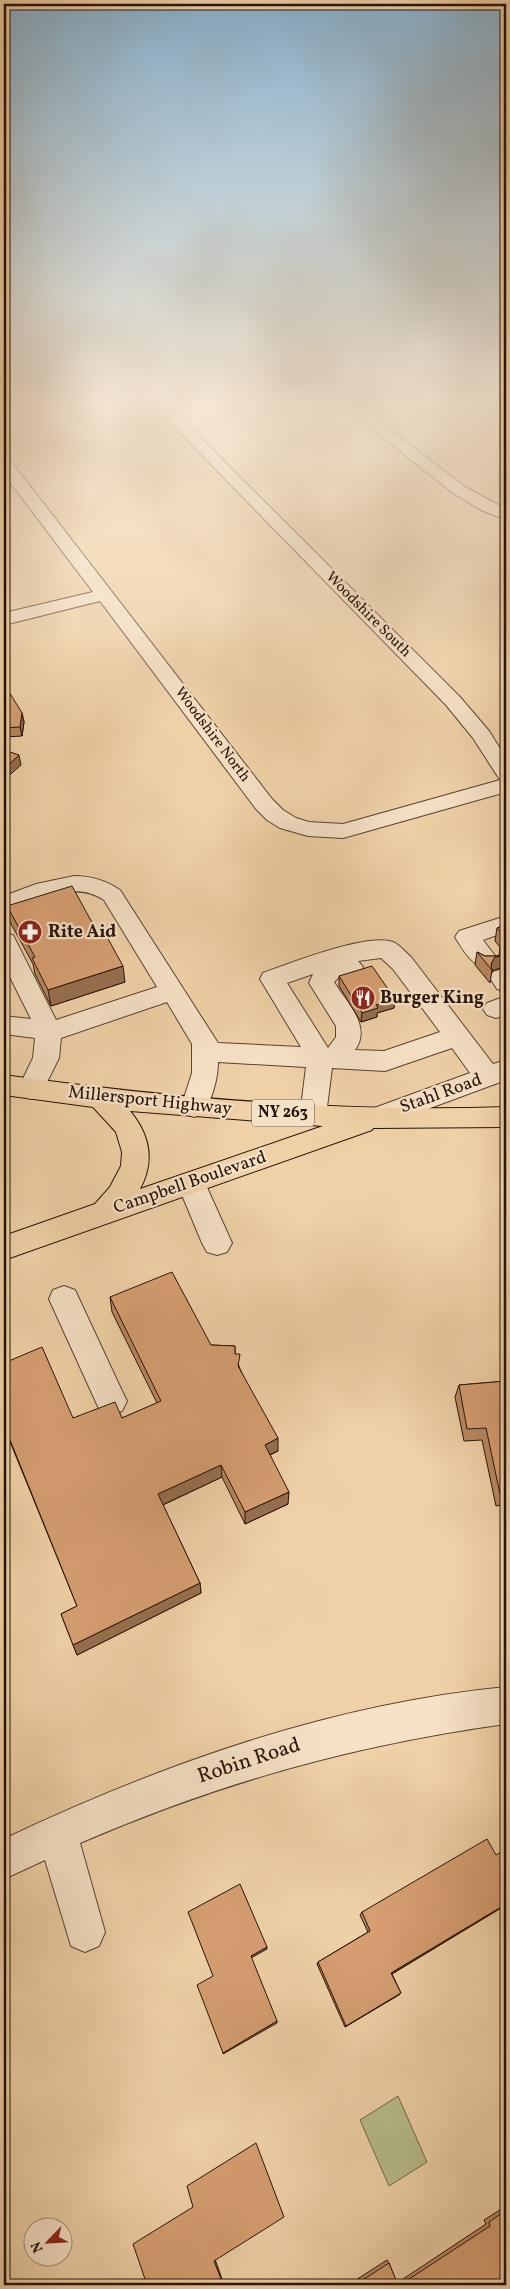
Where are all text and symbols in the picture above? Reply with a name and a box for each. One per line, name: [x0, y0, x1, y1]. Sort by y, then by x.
street label: Woodshire South: [320, 567, 416, 663]
street label: Woodshire North: [169, 683, 255, 787]
pharmacy icon: Rite Aid: [17, 919, 43, 945]
place label: Rite Aid: [48, 920, 116, 945]
restaurant icon: Burger King: [350, 985, 376, 1011]
place label: Burger King: [380, 986, 484, 1011]
street label: Stahl Road: [397, 1068, 485, 1120]
street label: Millersport Highway: [67, 1080, 233, 1122]
road number: NY 263: [252, 1100, 314, 1126]
street label: Campbell Boulevard: [110, 1145, 270, 1221]
street label: Robin Road: [194, 1731, 304, 1791]
north arrow: [22, 2216, 72, 2266]
text: N: [27, 2238, 48, 2255]

